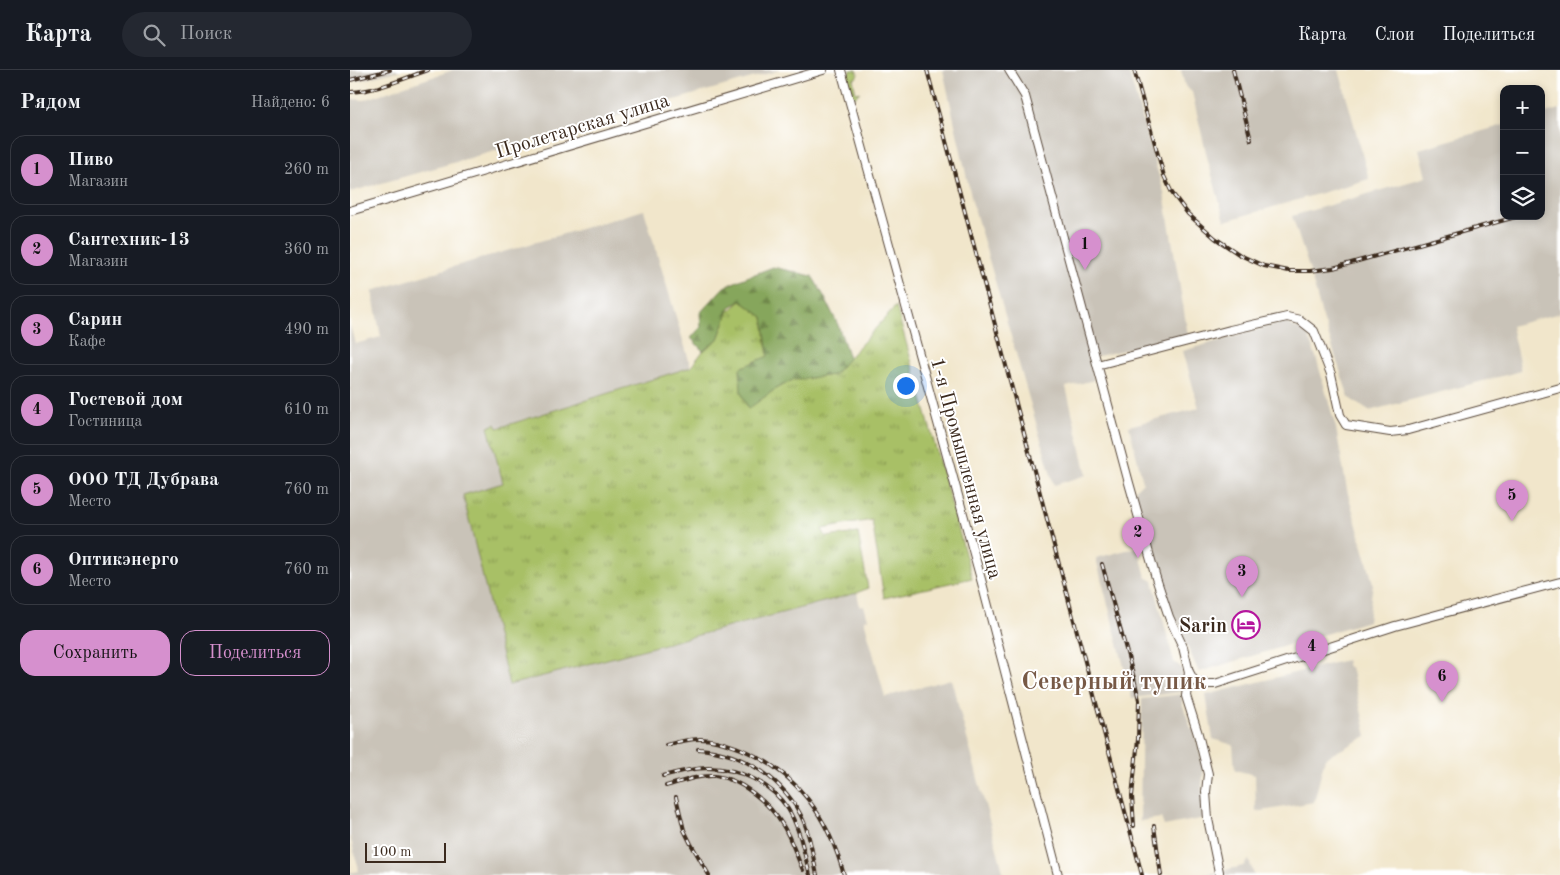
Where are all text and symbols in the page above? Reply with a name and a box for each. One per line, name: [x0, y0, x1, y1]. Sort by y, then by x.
search box: [122, 12, 472, 57]
icon: search: [140, 21, 168, 49]
text: Карта: [25, 23, 92, 47]
text: Поиск: [180, 25, 232, 44]
text: Карта: [1298, 26, 1347, 44]
text: Слои: [1375, 26, 1414, 44]
text: Поделиться: [1442, 26, 1535, 44]
map controls: [1500, 85, 1545, 220]
button: +: [1500, 85, 1545, 130]
street label: Пролетарская улица: [493, 91, 672, 163]
text: Рядом: [20, 92, 81, 113]
text: Найдено: 6: [251, 95, 330, 111]
button: −: [1500, 130, 1545, 175]
text: Пиво: [68, 151, 113, 170]
text: 1: [32, 162, 42, 178]
text: 260 m: [284, 162, 329, 178]
text: Магазин: [68, 174, 128, 190]
button: layers: [1500, 175, 1545, 220]
pin: 1: [1069, 229, 1101, 270]
text: Сантехник-13: [68, 231, 190, 250]
text: 2: [32, 242, 42, 258]
text: 360 m: [284, 242, 329, 258]
text: Магазин: [68, 254, 128, 270]
text: Сарин: [68, 311, 122, 330]
text: 3: [32, 322, 42, 338]
text: 490 m: [284, 322, 329, 338]
text: Кафе: [68, 334, 106, 350]
street label: 1-я Промышленная улица: [926, 356, 1004, 581]
your location: [893, 373, 919, 399]
text: Гостевой дом: [68, 391, 183, 410]
text: 4: [32, 402, 42, 418]
text: 610 m: [284, 402, 329, 418]
text: Гостиница: [68, 414, 142, 430]
text: ООО ТД Дубрава: [68, 471, 219, 490]
pin: 5: [1496, 480, 1528, 521]
text: 5: [32, 482, 42, 498]
text: 760 m: [284, 482, 329, 498]
text: Место: [68, 494, 111, 510]
pin: 2: [1122, 517, 1154, 558]
text: Оптикэнерго: [68, 551, 179, 570]
pin: 3: [1226, 556, 1258, 597]
text: 6: [32, 562, 42, 578]
text: 760 m: [284, 562, 329, 578]
text: Место: [68, 574, 111, 590]
hotel icon: Sarin: [1231, 610, 1261, 640]
place label: Sarin: [1179, 617, 1227, 637]
button: Сохранить: [20, 630, 170, 676]
button: Поделиться: [180, 630, 330, 676]
pin: 4: [1296, 631, 1328, 672]
pin: 6: [1426, 661, 1458, 702]
district label: Северный тупик: [1021, 670, 1207, 695]
scale bar: [365, 840, 446, 863]
text: 100 m: [372, 845, 411, 859]

